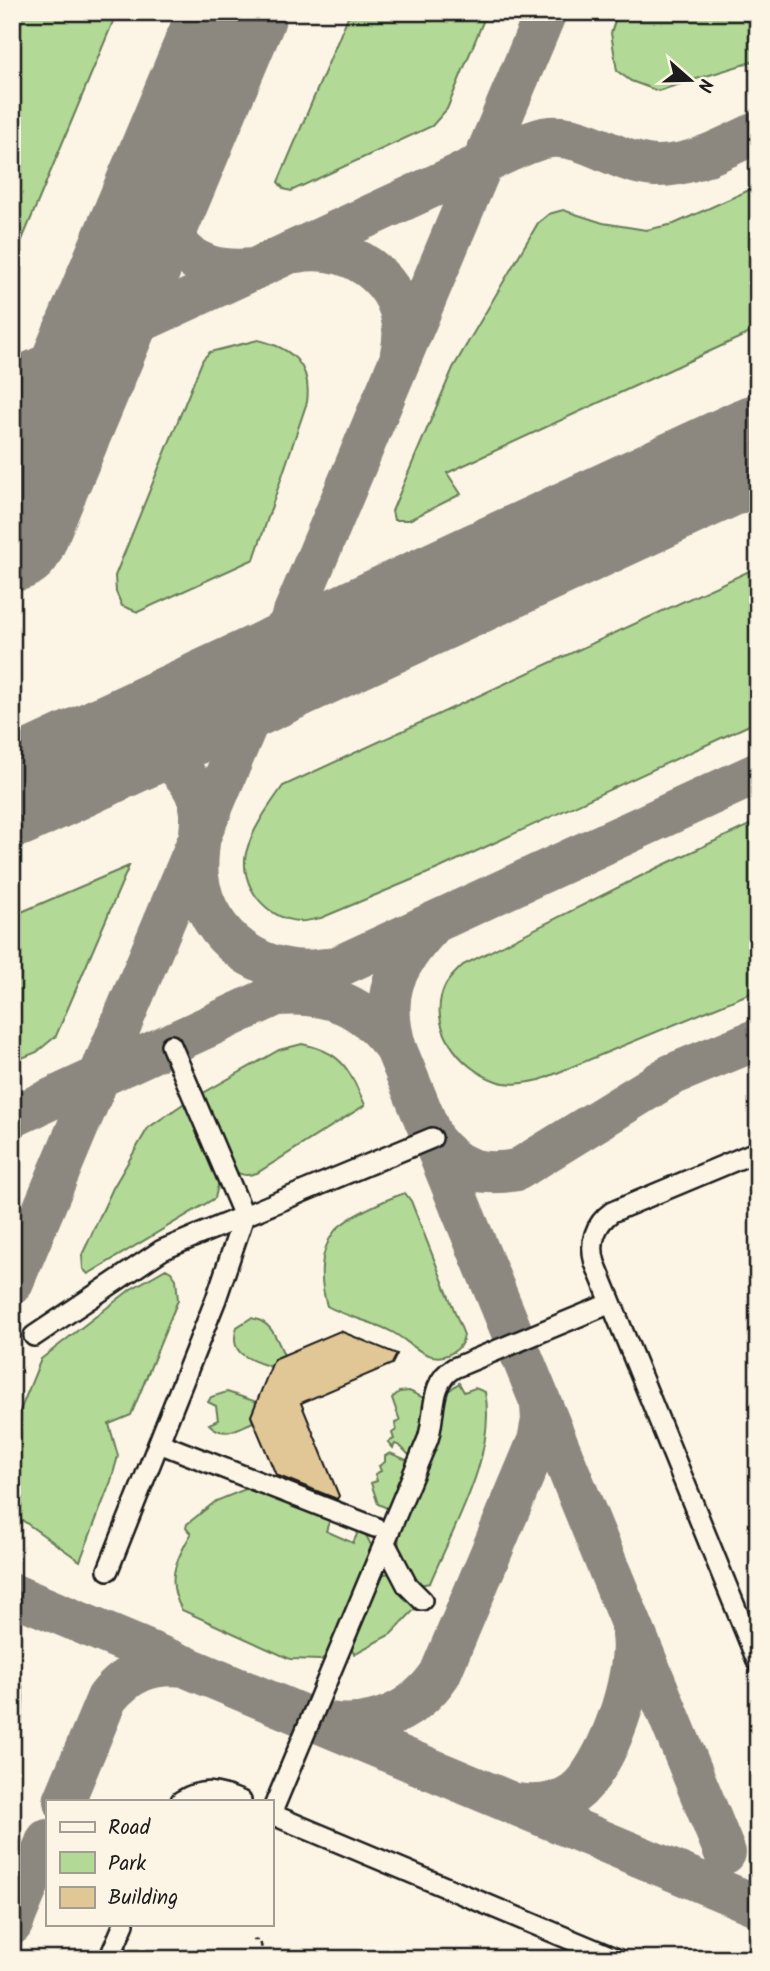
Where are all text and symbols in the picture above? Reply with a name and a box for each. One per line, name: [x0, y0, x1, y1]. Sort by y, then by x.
north arrow: [654, 46, 724, 116]
text: N: [688, 74, 720, 96]
legend: [46, 1800, 273, 1926]
text: Road: [108, 1812, 151, 1845]
text: Park: [108, 1848, 146, 1881]
text: Building: [108, 1882, 178, 1915]

